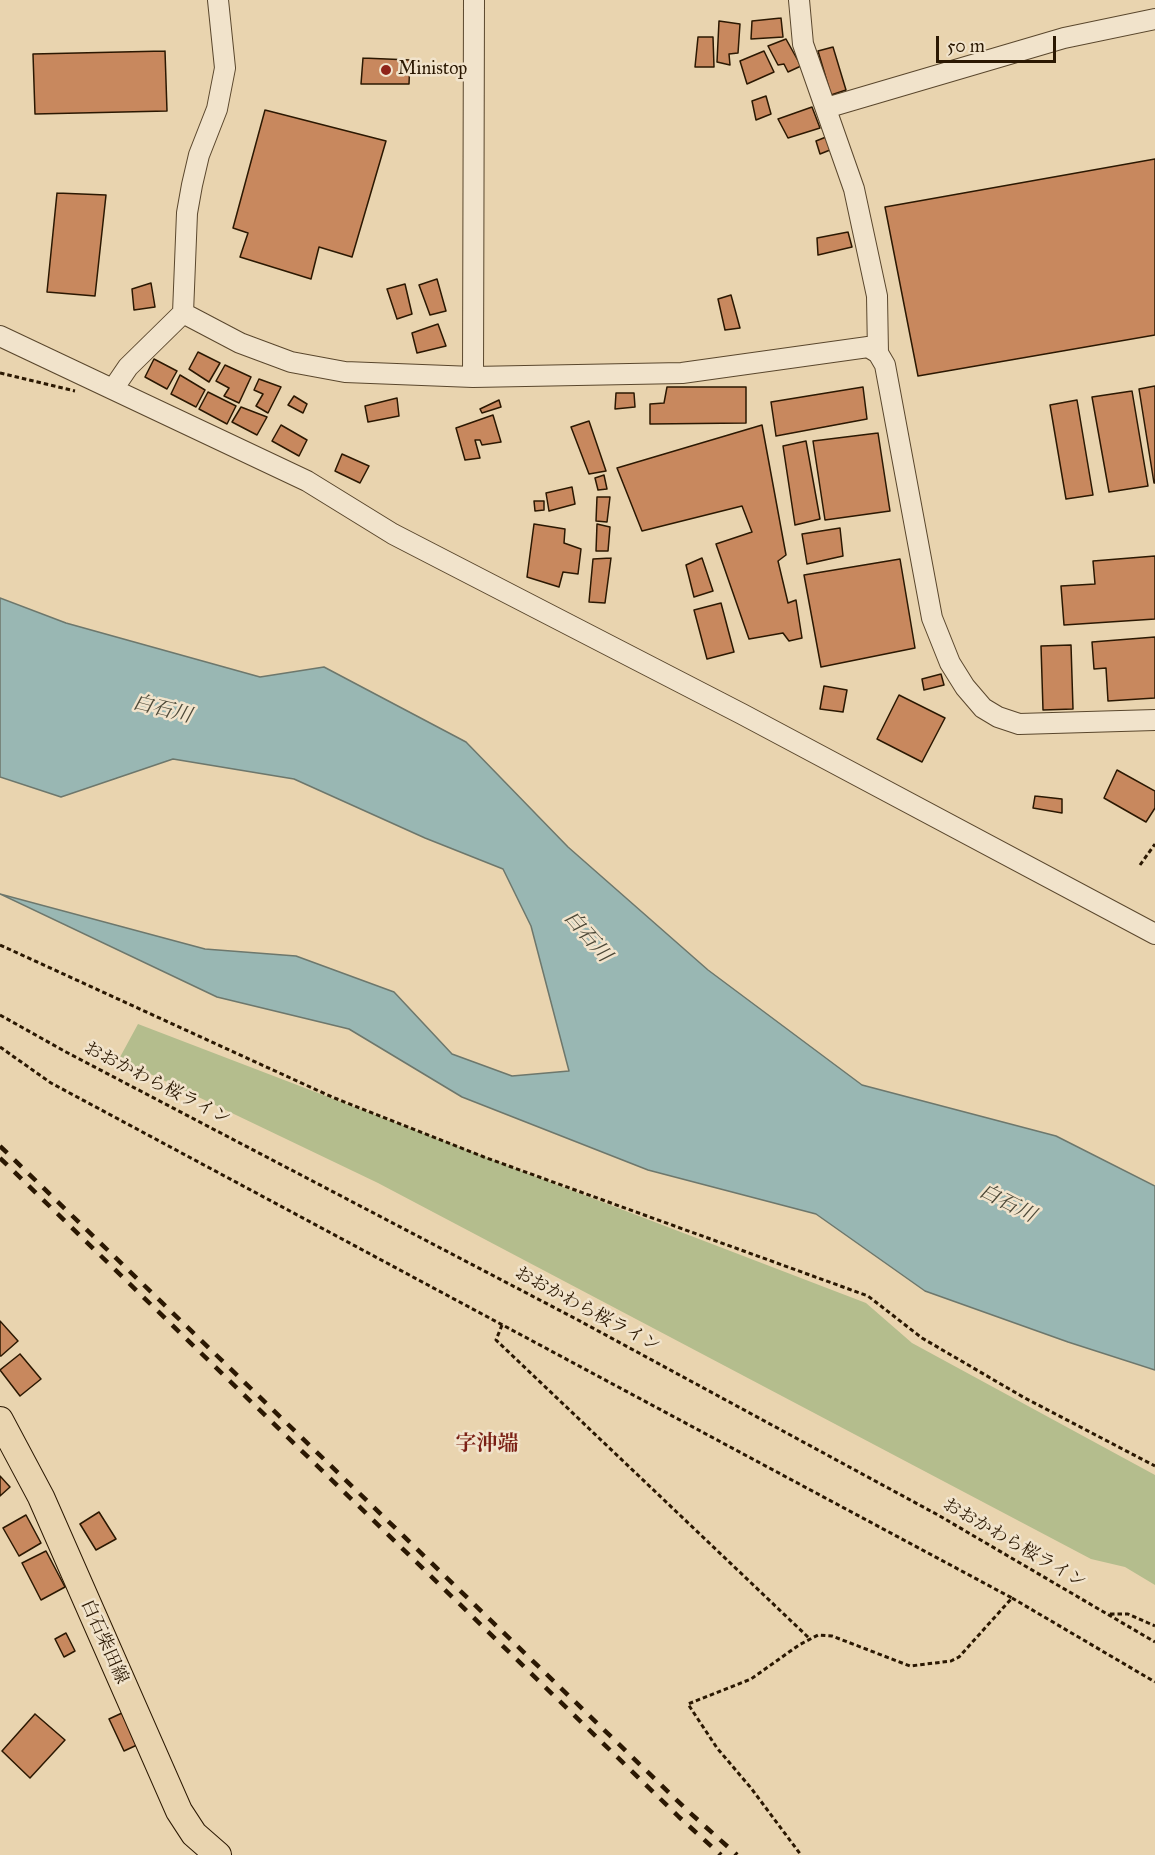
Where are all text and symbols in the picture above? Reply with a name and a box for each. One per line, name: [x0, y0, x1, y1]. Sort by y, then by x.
scale bar: [939, 24, 1059, 62]
text: 50 m: [947, 35, 985, 57]
place label: Ministop: [398, 59, 467, 81]
marker: Ministop: [379, 63, 393, 77]
water label: 白石川: [130, 691, 194, 729]
water label: 白石川: [558, 906, 616, 968]
street label: おおかわら桜ライン: [80, 1038, 234, 1130]
water label: 白石川: [975, 1180, 1039, 1228]
street label: おおかわら桜ライン: [510, 1262, 664, 1358]
district label: 字沖端: [456, 1432, 518, 1458]
street label: おおかわら桜ライン: [938, 1494, 1090, 1594]
street label: 白石柴田線: [76, 1596, 132, 1688]

